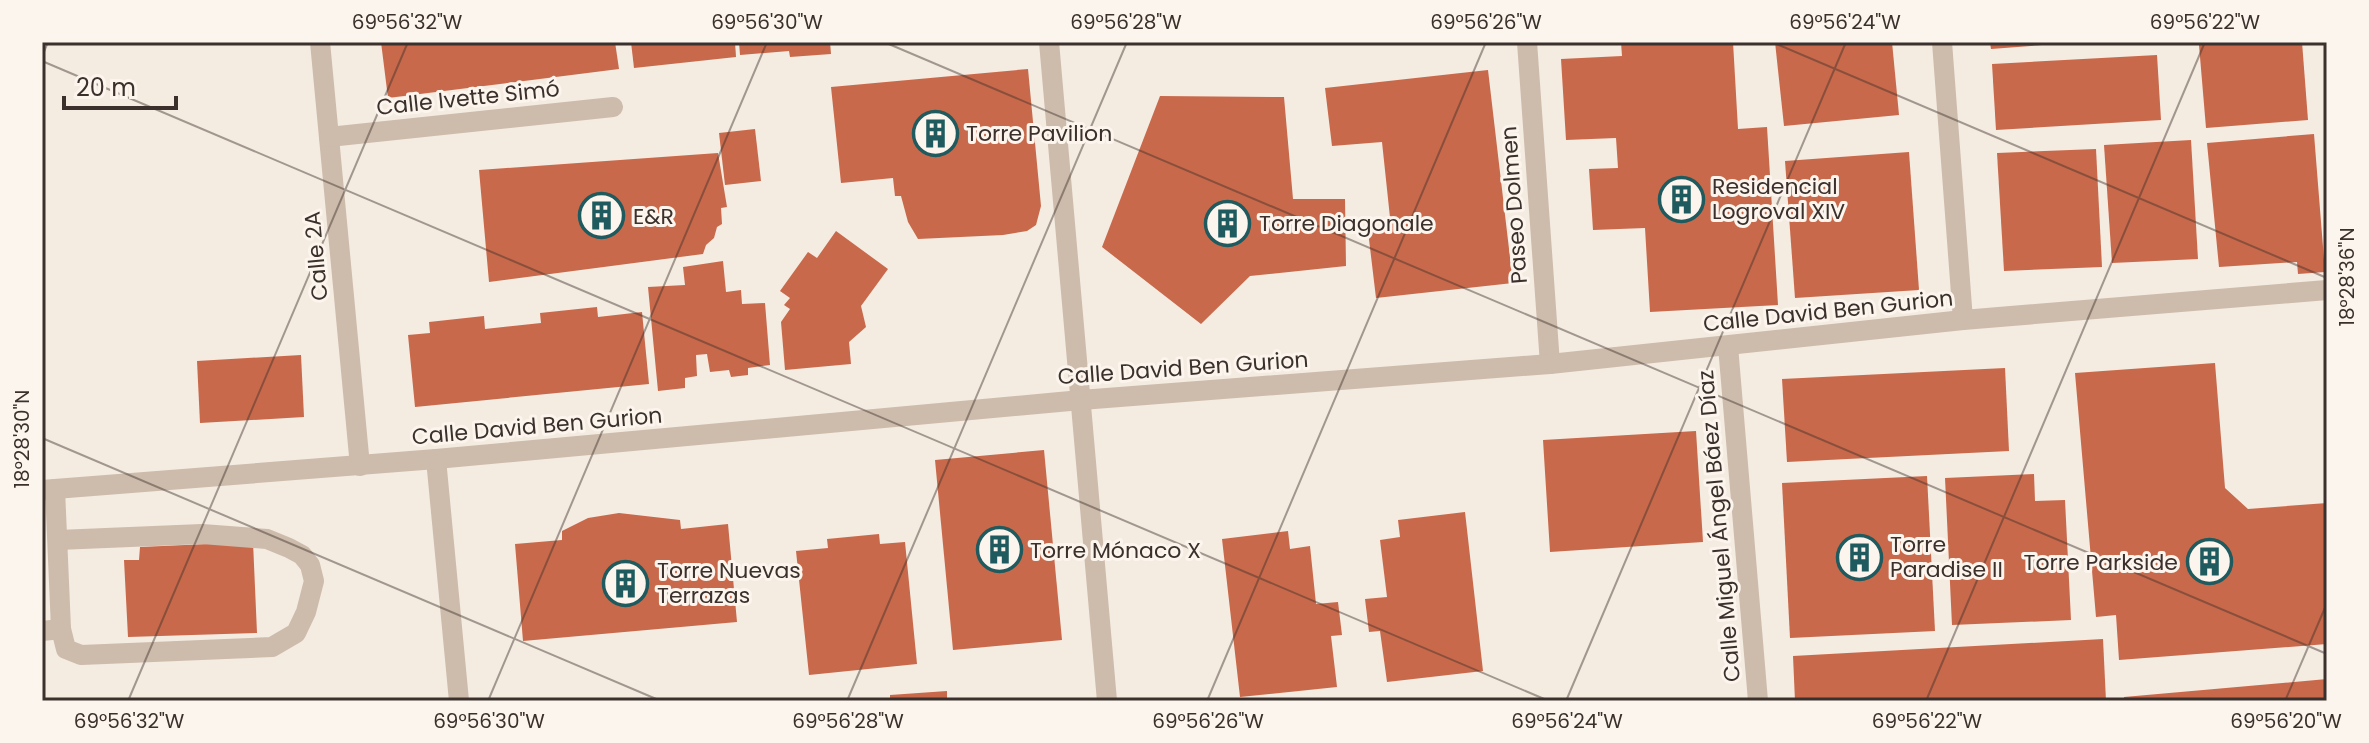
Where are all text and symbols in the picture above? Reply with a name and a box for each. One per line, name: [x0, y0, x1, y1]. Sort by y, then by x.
text: 69°56'32"W: [352, 8, 463, 36]
text: 69°56'30"W: [711, 8, 823, 36]
text: 69°56'28"W: [1070, 8, 1182, 36]
text: 69°56'26"W: [1430, 8, 1542, 36]
text: 69°56'24"W: [1789, 8, 1901, 36]
text: 69°56'22"W: [2150, 8, 2261, 36]
scale bar: [64, 60, 176, 110]
text: 20 m: [76, 71, 136, 104]
street label: Calle Ivette Simó: [375, 73, 561, 123]
building icon: Torre Pavilion: [911, 109, 959, 157]
place label: Torre Pavilion: [966, 118, 1112, 149]
street label: Paseo Dolmen: [1493, 125, 1535, 285]
place label: Residencial Logroval XIV: [1712, 171, 1845, 227]
building icon: Residencial Logroval XIV: [1657, 175, 1705, 223]
building icon: E&R: [578, 192, 626, 240]
building icon: Torre Diagonale: [1204, 199, 1252, 247]
place label: E&R: [633, 201, 674, 232]
place label: Torre Diagonale: [1259, 208, 1434, 239]
street label: Calle 2A: [297, 210, 335, 302]
text: 18°28'36"N: [2333, 228, 2361, 326]
street label: Calle David Ben Gurion: [1701, 282, 1955, 340]
street label: Calle David Ben Gurion: [1057, 344, 1309, 392]
street label: Calle Miguel Ángel Báez Díaz: [1690, 369, 1748, 683]
text: 18°28'30"N: [8, 390, 36, 488]
street label: Calle David Ben Gurion: [411, 400, 663, 452]
building icon: Torre Mónaco X: [975, 526, 1023, 574]
place label: Torre Paradise II: [1890, 529, 2003, 585]
building icon: Torre Paradise II: [1835, 533, 1883, 581]
place label: Torre Mónaco X: [1030, 535, 1201, 566]
building icon: Torre Parkside: [2185, 538, 2233, 586]
place label: Torre Parkside: [2024, 547, 2178, 578]
place label: Torre Nuevas Terrazas: [657, 555, 801, 611]
building icon: Torre Nuevas Terrazas: [602, 559, 650, 607]
text: 69°56'32"W: [74, 707, 185, 735]
text: 69°56'30"W: [433, 707, 545, 735]
text: 69°56'28"W: [792, 707, 904, 735]
text: 69°56'26"W: [1152, 707, 1264, 735]
text: 69°56'24"W: [1511, 707, 1623, 735]
text: 69°56'22"W: [1872, 707, 1983, 735]
text: 69°56'20"W: [2230, 707, 2342, 735]

